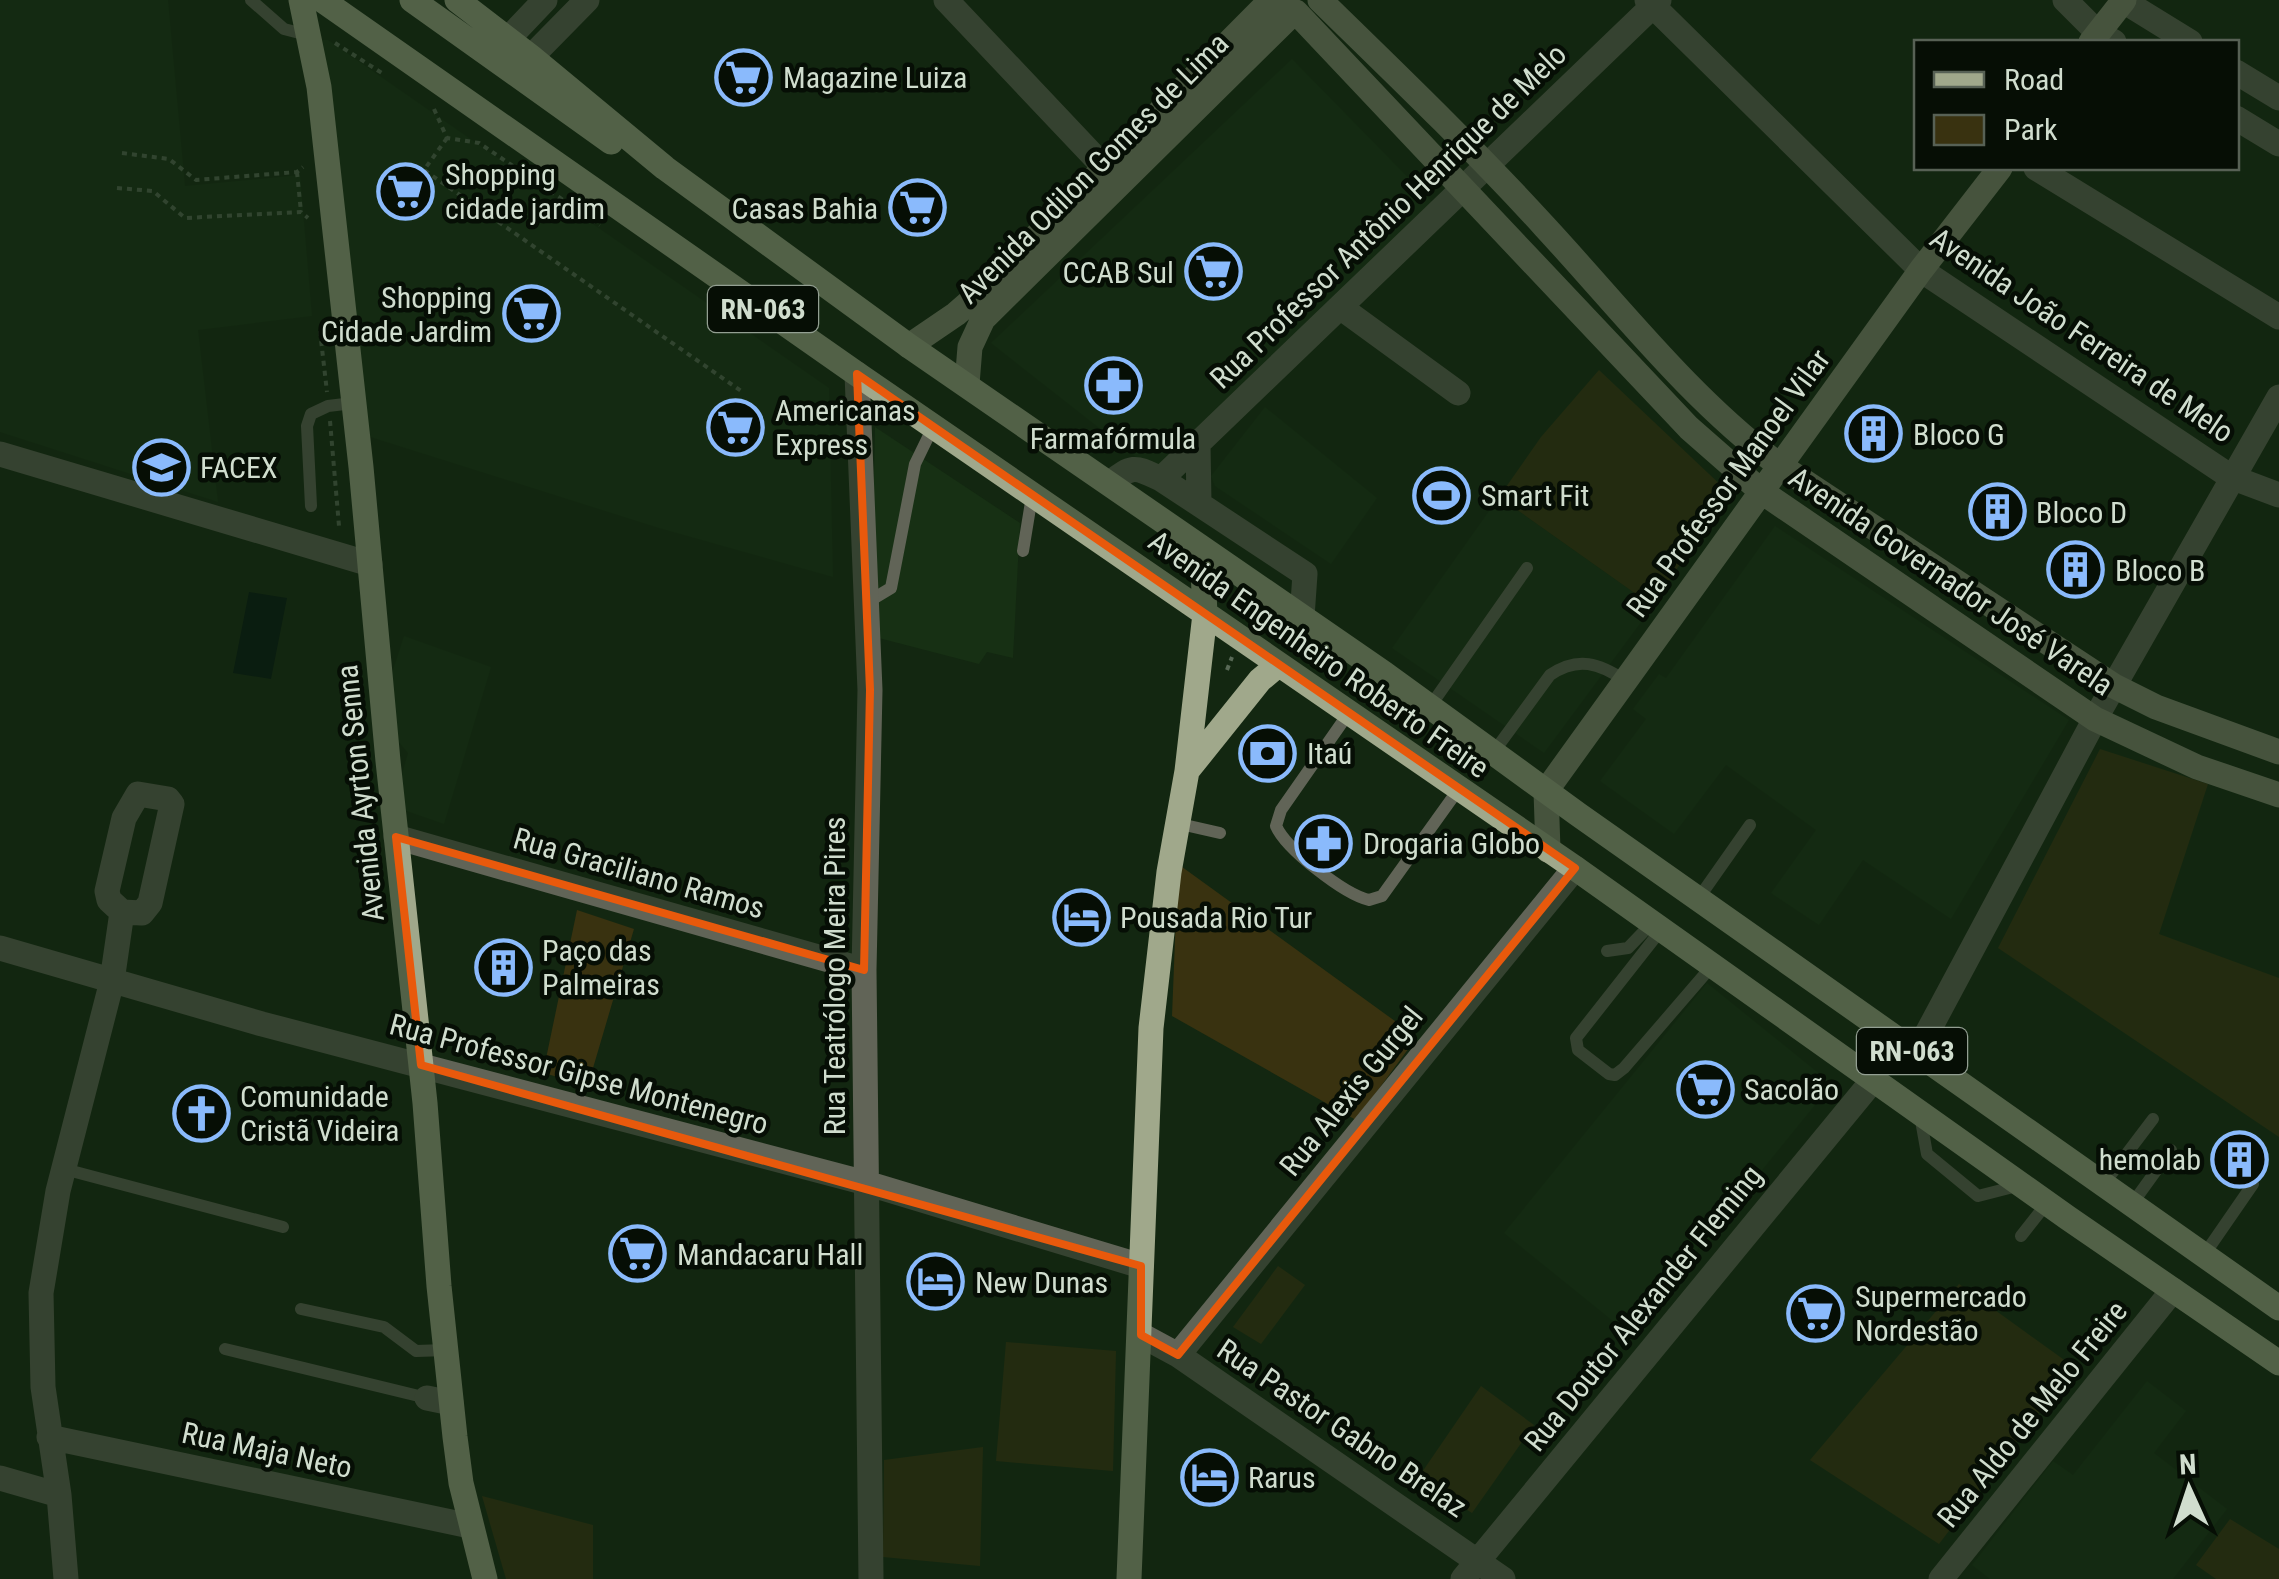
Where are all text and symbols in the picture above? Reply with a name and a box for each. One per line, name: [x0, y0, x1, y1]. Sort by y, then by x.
street label: Avenida Odilon Gomes de Lima: [951, 26, 1235, 310]
street label: Rua Professor Antônio Henrique de Melo: [1203, 36, 1573, 396]
legend: [1914, 40, 2239, 170]
supermarket icon: Magazine Luiza: [714, 47, 774, 107]
place label: Magazine Luiza: [783, 60, 967, 95]
text: Road: [2004, 62, 2064, 97]
text: Park: [2004, 112, 2058, 147]
place label: Shopping cidade jardim: [445, 157, 605, 226]
supermarket icon: Shopping cidade jardim: [376, 161, 436, 221]
supermarket icon: Casas Bahia: [887, 178, 947, 238]
place label: Casas Bahia: [732, 191, 878, 226]
street label: Avenida João Ferreira de Melo: [1924, 220, 2240, 450]
supermarket icon: CCAB Sul: [1183, 242, 1243, 302]
place label: CCAB Sul: [1062, 255, 1174, 290]
place label: Shopping Cidade Jardim: [321, 280, 492, 349]
supermarket icon: Shopping Cidade Jardim: [501, 284, 561, 344]
road number: RN-063: [708, 286, 818, 332]
street label: Rua Professor Manoel Vilar: [1619, 342, 1837, 624]
pharmacy icon: Farmafórmula: [1083, 356, 1143, 416]
place label: Americanas Express: [775, 393, 916, 462]
supermarket icon: Americanas Express: [706, 397, 766, 457]
building icon: Bloco G: [1844, 404, 1904, 464]
place label: Bloco G: [1913, 417, 2005, 452]
place label: Farmafórmula: [1030, 421, 1196, 456]
school or university icon: FACEX: [131, 437, 191, 497]
place label: FACEX: [200, 450, 278, 485]
street label: Avenida Governador José Varela: [1782, 459, 2120, 703]
sports icon: Smart Fit: [1412, 465, 1472, 525]
place label: Smart Fit: [1481, 478, 1589, 513]
building icon: Bloco D: [1967, 482, 2027, 542]
place label: Bloco D: [2036, 495, 2127, 530]
street label: Avenida Engenheiro Roberto Freire: [1142, 523, 1496, 785]
building icon: Bloco B: [2046, 540, 2106, 600]
place label: Bloco B: [2115, 553, 2206, 588]
street label: Avenida Ayrton Senna: [329, 663, 391, 923]
bank icon: Itaú: [1238, 723, 1298, 783]
place label: Itaú: [1307, 736, 1352, 771]
pharmacy icon: Drogaria Globo: [1294, 813, 1354, 873]
street label: Rua Teatrólogo Meira Pires: [817, 817, 852, 1135]
street label: Rua Graciliano Ramos: [510, 820, 768, 926]
place label: Drogaria Globo: [1363, 826, 1540, 861]
hotel icon: Pousada Rio Tur: [1051, 887, 1111, 947]
place label: Pousada Rio Tur: [1120, 900, 1312, 935]
place label: Paço das Palmeiras: [542, 933, 660, 1002]
building icon: Paço das Palmeiras: [473, 937, 533, 997]
street label: Rua Alexis Gurgel: [1272, 999, 1430, 1183]
street label: Rua Professor Gipse Montenegro: [386, 1007, 772, 1141]
road number: RN-063: [1857, 1028, 1967, 1074]
supermarket icon: Sacolão: [1675, 1059, 1735, 1119]
place label: Sacolão: [1744, 1072, 1839, 1107]
place label: Comunidade Cristã Videira: [240, 1079, 399, 1148]
church icon: Comunidade Cristã Videira: [171, 1083, 231, 1143]
building icon: hemolab: [2210, 1129, 2270, 1189]
place label: hemolab: [2099, 1142, 2201, 1177]
street label: Rua Doutor Alexander Fleming: [1517, 1158, 1769, 1458]
supermarket icon: Mandacaru Hall: [608, 1224, 668, 1284]
place label: Mandacaru Hall: [677, 1237, 863, 1272]
hotel icon: New Dunas: [906, 1252, 966, 1312]
place label: New Dunas: [975, 1265, 1108, 1300]
place label: Supermercado Nordestão: [1855, 1279, 2027, 1348]
supermarket icon: Supermercado Nordestão: [1786, 1283, 1846, 1343]
street label: Rua Aldo de Melo Freire: [1930, 1294, 2134, 1534]
street label: Rua Pastor Gabno Brelaz: [1211, 1332, 1473, 1524]
street label: Rua Maja Neto: [179, 1415, 355, 1485]
north arrow: [2139, 1439, 2239, 1539]
hotel icon: Rarus: [1179, 1447, 1239, 1507]
text: N: [2178, 1448, 2197, 1481]
place label: Rarus: [1248, 1460, 1316, 1495]

